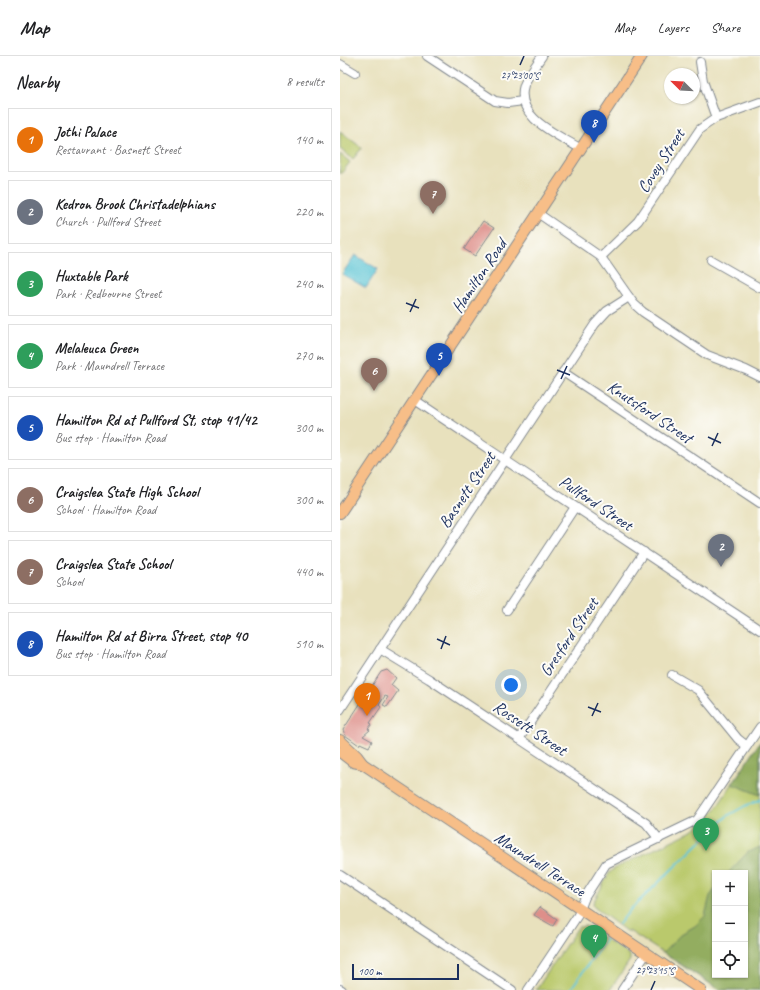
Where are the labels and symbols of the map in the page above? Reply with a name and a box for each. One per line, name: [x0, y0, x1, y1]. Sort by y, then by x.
north arrow: [664, 68, 700, 104]
text: 27°23'00"S: [501, 69, 541, 82]
pin: 8: [581, 110, 607, 143]
street label: Covey Street: [633, 123, 691, 197]
pin: 7: [420, 181, 446, 214]
street label: Hamilton Road: [447, 232, 513, 317]
pin: 5: [426, 343, 452, 376]
pin: 6: [361, 358, 387, 391]
street label: Knutsford Street: [604, 376, 698, 449]
street label: Basnett Street: [434, 446, 501, 532]
street label: Pullford Street: [555, 471, 639, 537]
pin: 2: [708, 534, 734, 567]
street label: Gresford Street: [535, 592, 604, 680]
your location: [501, 675, 521, 695]
pin: 1: [354, 683, 380, 716]
street label: Rossett Street: [489, 696, 573, 762]
pin: 3: [693, 818, 719, 851]
street label: Maundrell Terrace: [491, 827, 591, 902]
pin: 4: [581, 925, 607, 958]
scale bar: [352, 962, 459, 981]
text: 27°23'15"S: [636, 964, 676, 977]

